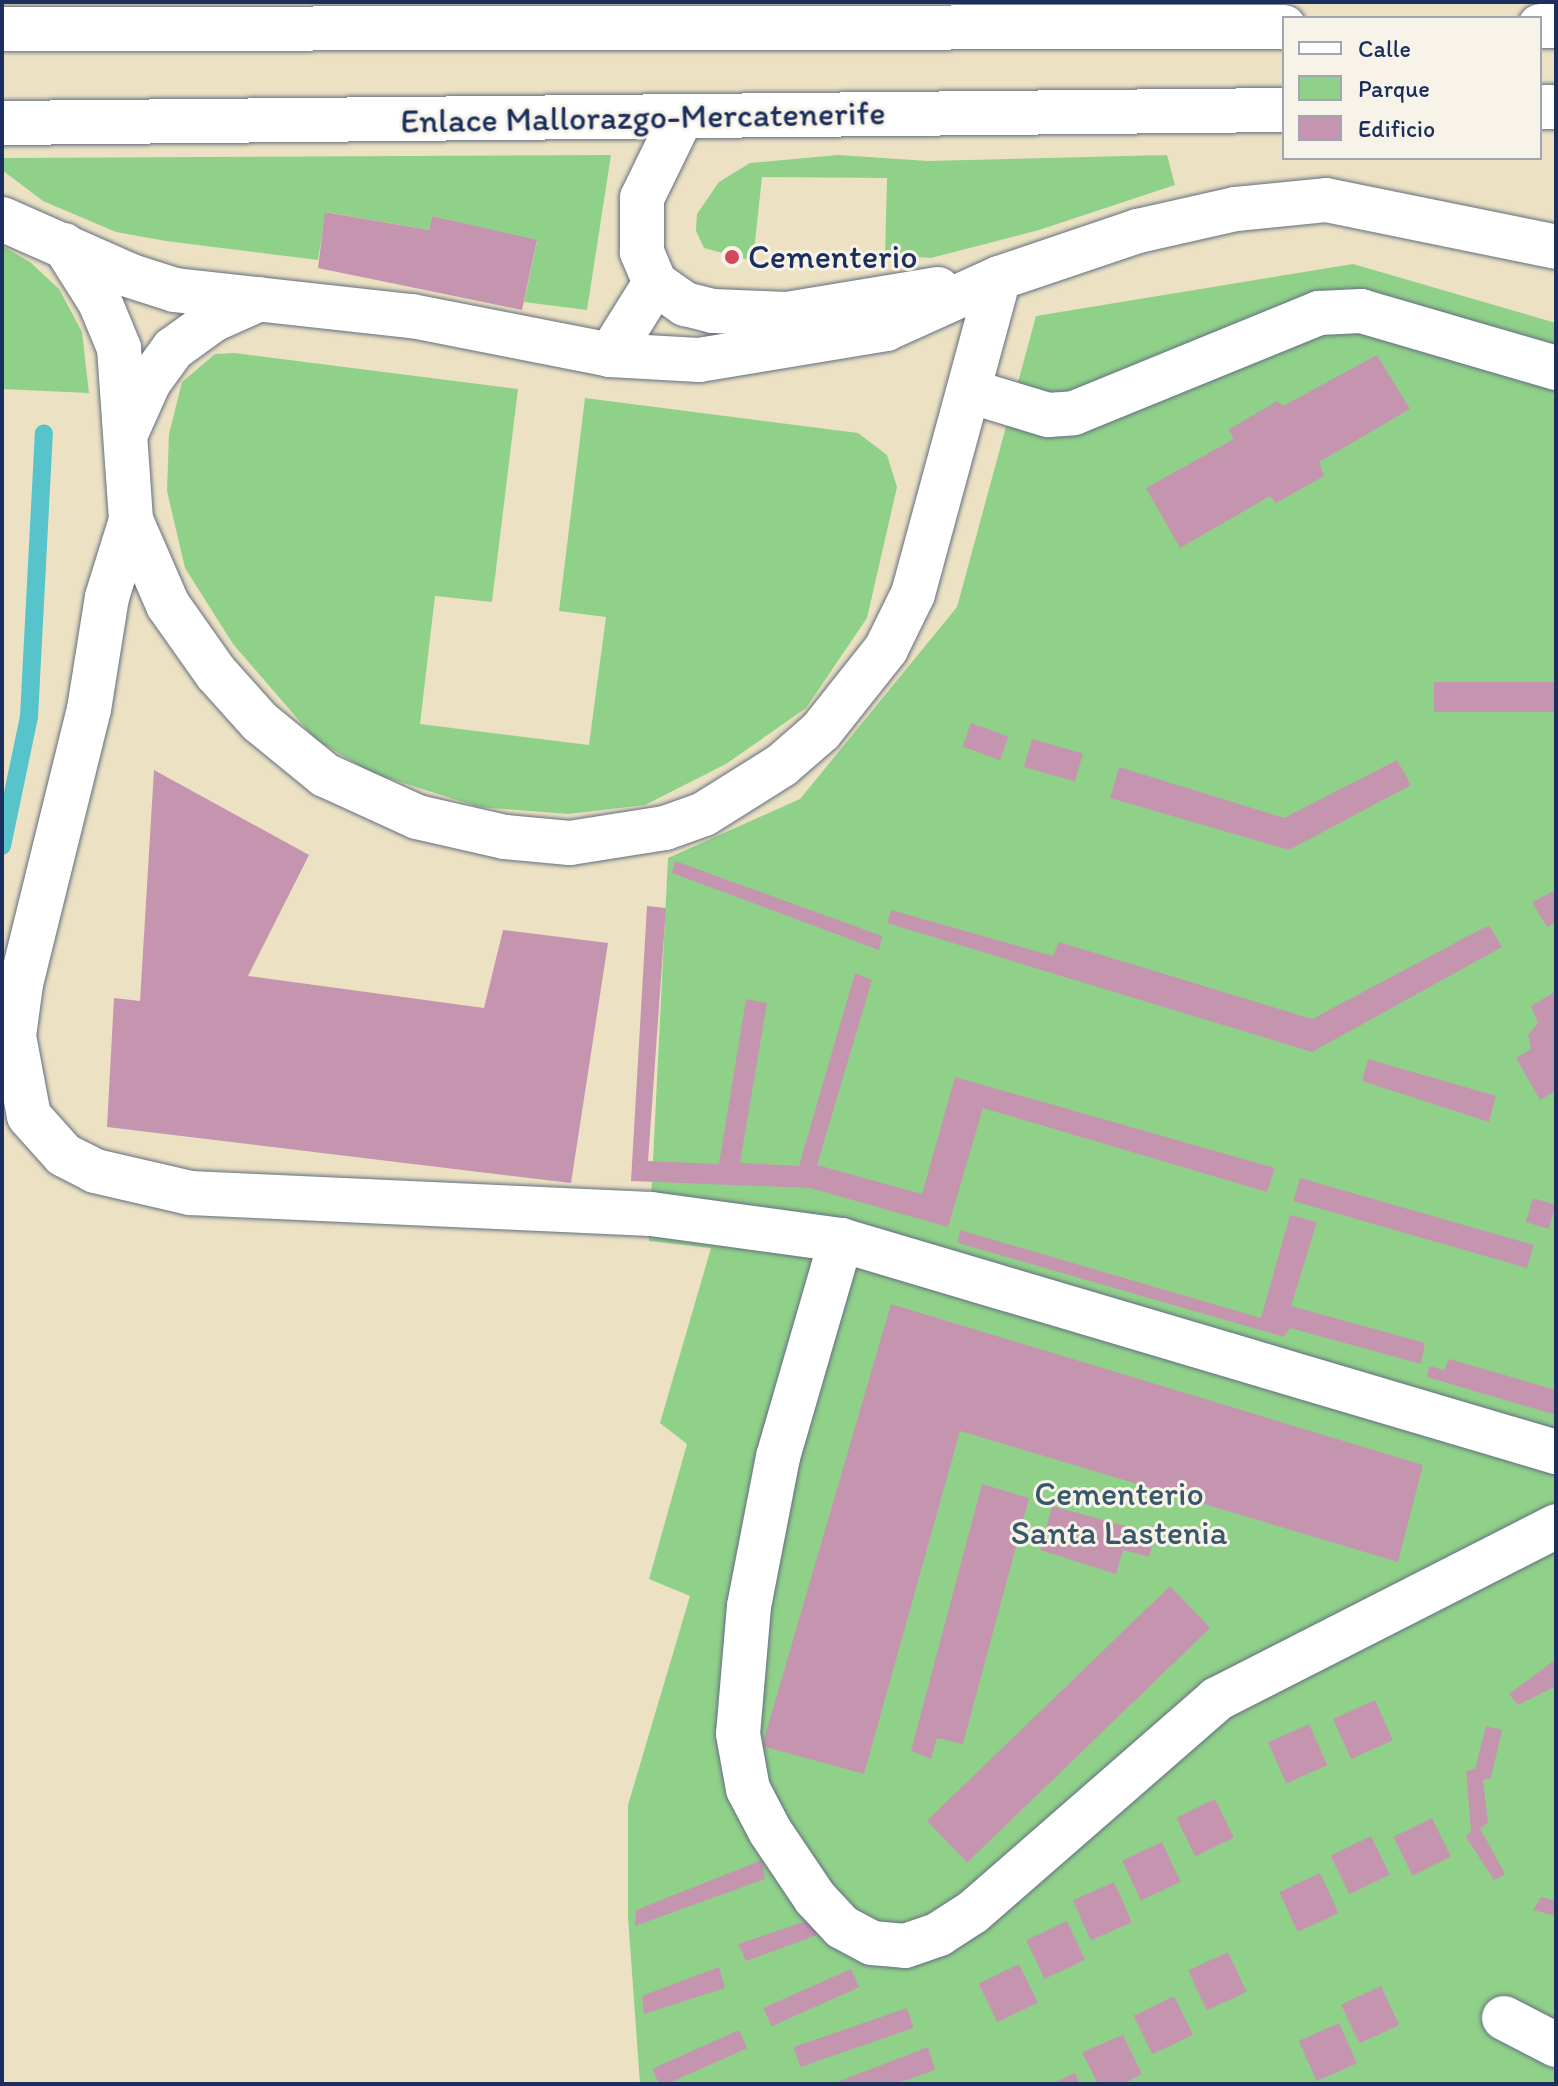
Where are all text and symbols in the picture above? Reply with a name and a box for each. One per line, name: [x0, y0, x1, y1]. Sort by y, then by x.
legend: [1282, 16, 1542, 160]
text: Calle: [1358, 34, 1411, 63]
text: Parque: [1358, 74, 1430, 103]
street label: Enlace Mallorazgo-Mercatenerife: [399, 92, 887, 142]
text: Edificio: [1358, 114, 1435, 143]
place label: Cementerio: [748, 237, 918, 277]
marker: Cementerio: [723, 248, 741, 266]
park label: Cementerio Santa Lastenia: [1010, 1473, 1228, 1552]

